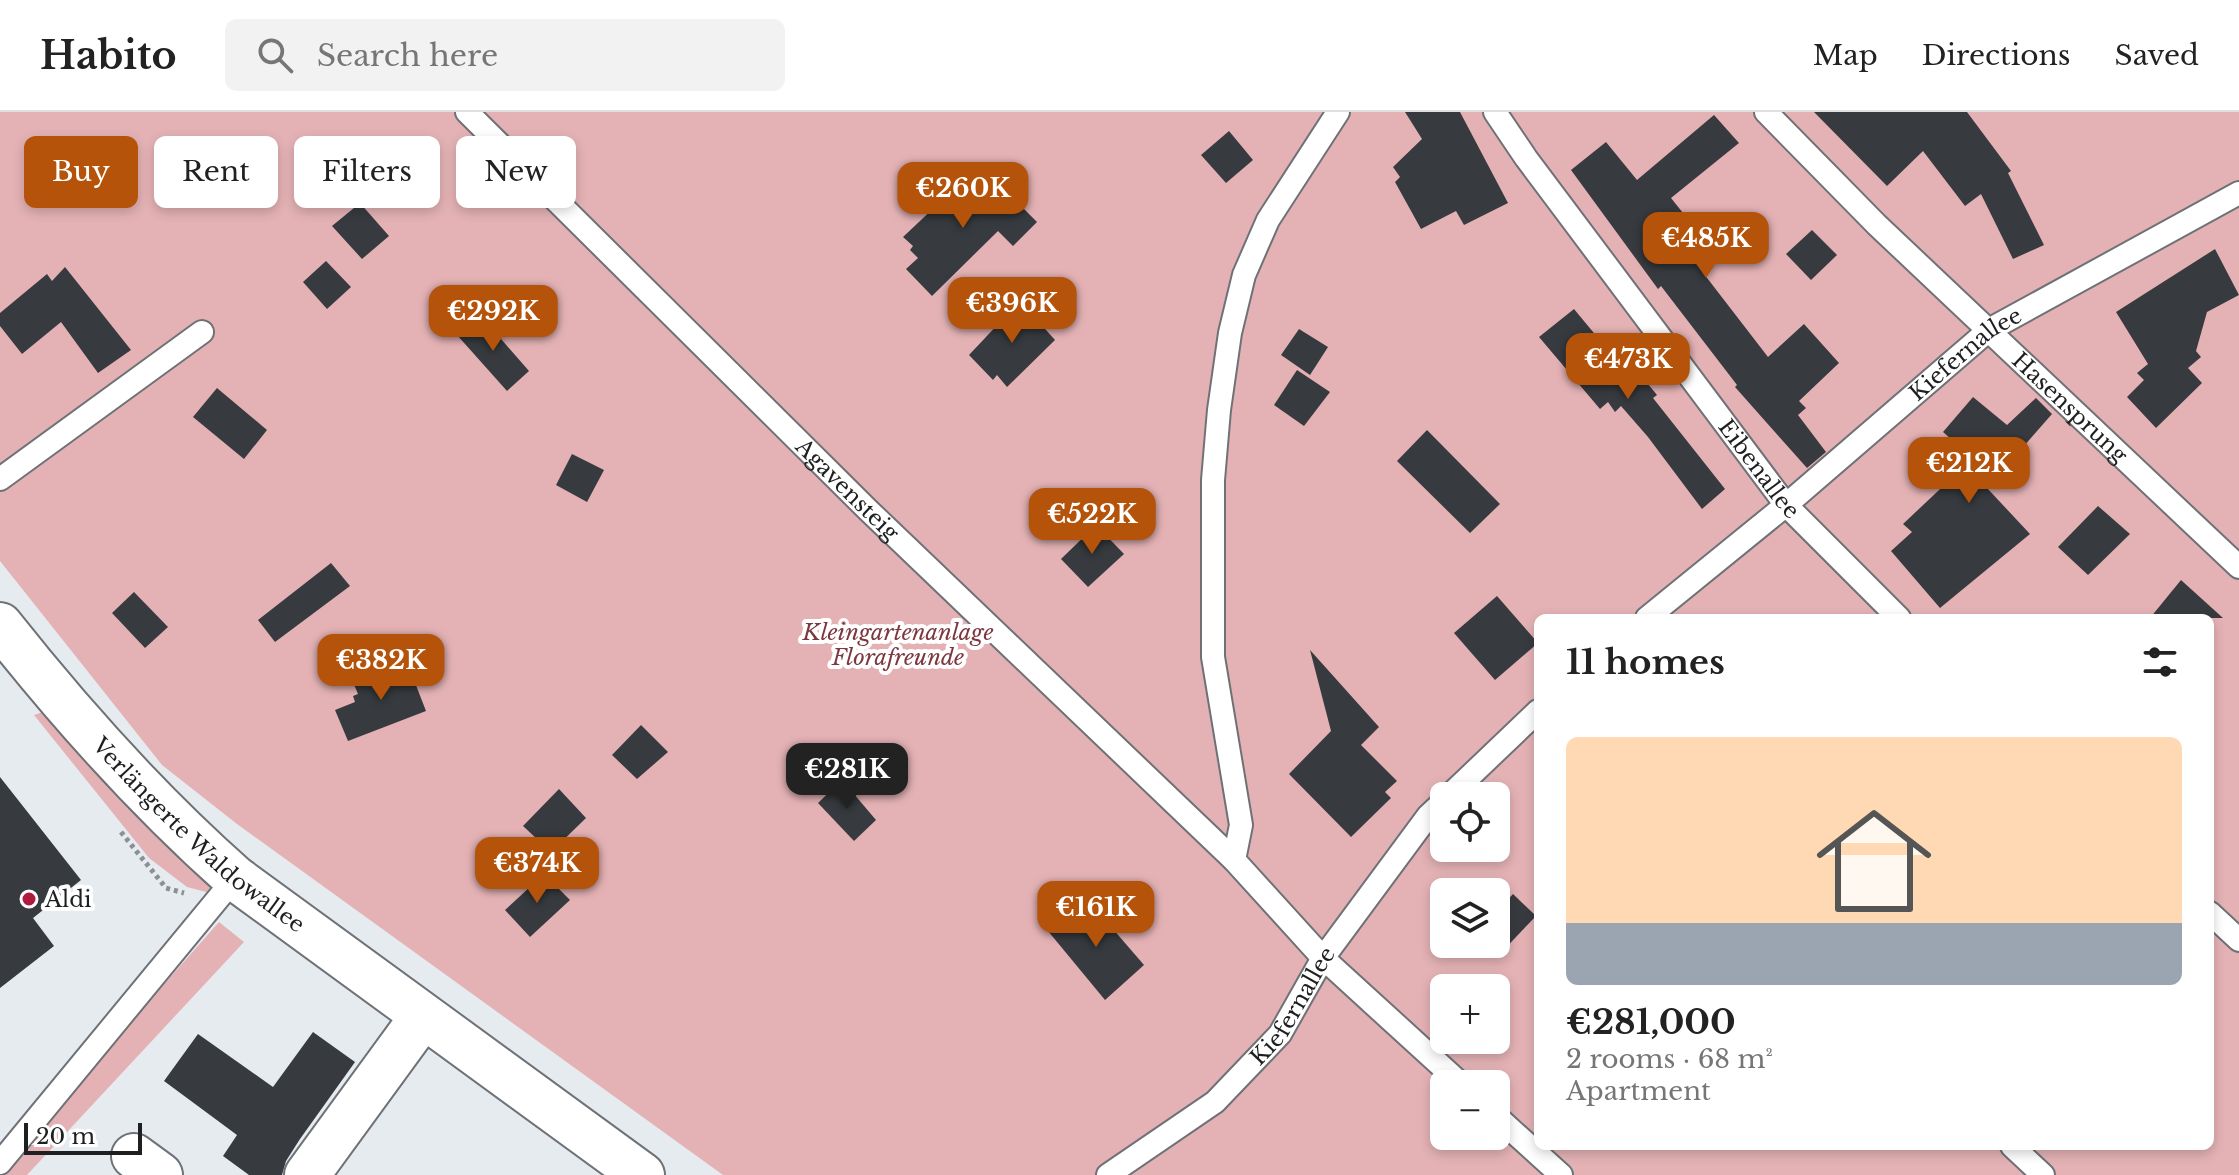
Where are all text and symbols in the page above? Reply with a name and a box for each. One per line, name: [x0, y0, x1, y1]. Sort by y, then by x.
search box: [225, 19, 785, 91]
text: Habito: [40, 32, 177, 79]
icon: search: [253, 33, 297, 77]
text: Search here: [317, 37, 498, 74]
text: Map: [1813, 38, 1878, 73]
text: Directions: [1922, 38, 2071, 73]
text: Saved: [2115, 38, 2199, 73]
chip: Buy: [24, 136, 138, 208]
chip: Rent: [154, 136, 278, 208]
chip: Filters: [294, 136, 440, 208]
chip: New: [456, 136, 576, 208]
pin: €260K: [907, 162, 1019, 230]
text: €260K: [915, 172, 1011, 204]
pin: €485K: [1650, 212, 1762, 280]
text: €485K: [1661, 222, 1751, 254]
pin: €396K: [956, 277, 1068, 345]
pin: €292K: [437, 285, 549, 353]
text: €396K: [966, 287, 1058, 319]
text: €292K: [447, 295, 539, 327]
street label: Kiefernallee: [1904, 302, 2026, 407]
pin: €473K: [1572, 333, 1684, 401]
text: €473K: [1584, 343, 1672, 375]
street label: Hasensprung: [2006, 347, 2134, 469]
street label: Eibenallee: [1713, 414, 1805, 525]
street label: Agavensteig: [789, 432, 905, 547]
pin: €212K: [1913, 437, 2025, 505]
text: €212K: [1926, 447, 2012, 479]
pin: €522K: [1036, 488, 1148, 556]
text: €522K: [1047, 498, 1137, 530]
park label: Kleingartenanlage Florafreunde: [802, 619, 993, 671]
pin: €382K: [325, 634, 437, 702]
icon: filters: [2138, 640, 2182, 684]
text: 11 homes: [1566, 641, 1725, 683]
text: €382K: [335, 644, 427, 676]
street label: Verlängerte Waldowallee: [86, 731, 310, 938]
pin: €281K: [791, 743, 903, 811]
text: €281K: [804, 753, 890, 785]
map controls: [1430, 782, 1510, 1150]
button: locate: [1430, 782, 1510, 862]
icon: home: [1802, 789, 1946, 933]
pin: €374K: [481, 837, 593, 905]
text: €374K: [493, 847, 581, 879]
button: layers: [1430, 878, 1510, 958]
pin: €161K: [1040, 881, 1152, 949]
place label: Aldi: [44, 886, 92, 913]
marker: Aldi: [20, 890, 38, 908]
text: €161K: [1055, 891, 1137, 923]
street label: Kiefernallee: [1245, 941, 1341, 1071]
button: +: [1430, 974, 1510, 1054]
text: €281,000: [1566, 1001, 1736, 1043]
text: 2 rooms · 68 m²: [1566, 1043, 1773, 1075]
button: −: [1430, 1070, 1510, 1150]
text: Apartment: [1566, 1075, 1711, 1107]
scale bar: [24, 1119, 142, 1155]
text: 20 m: [36, 1123, 95, 1150]

